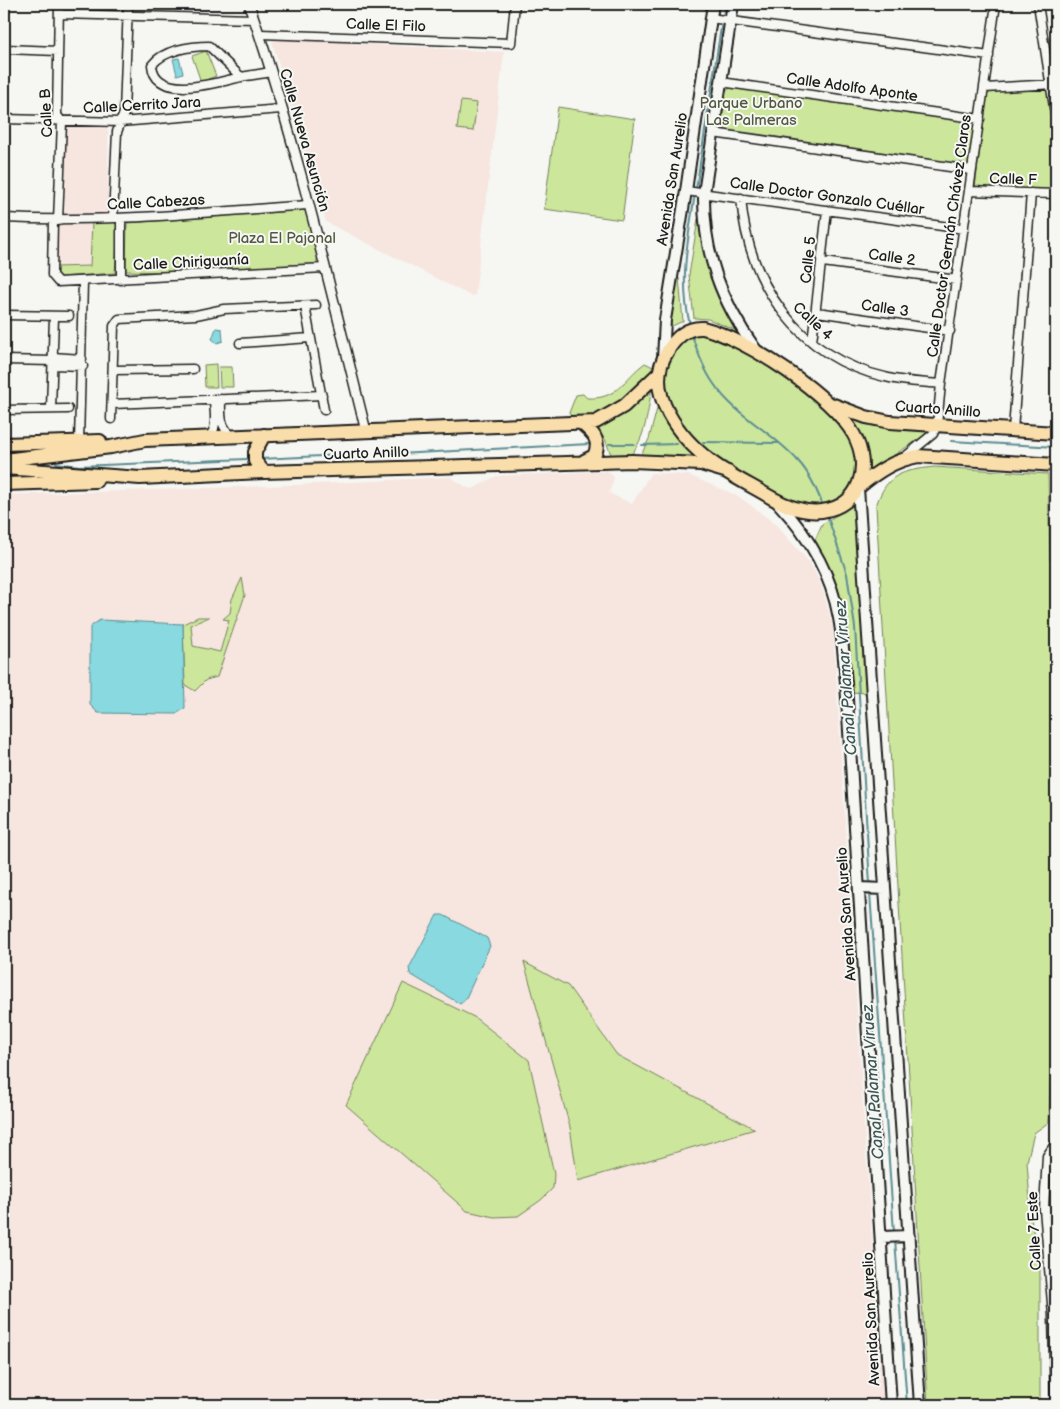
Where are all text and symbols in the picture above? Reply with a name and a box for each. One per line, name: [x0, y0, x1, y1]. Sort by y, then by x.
street label: Calle El Filo: [346, 15, 426, 36]
street label: Calle Nueva Asunción: [275, 66, 334, 214]
street label: Calle Adolfo Aponte: [785, 69, 919, 106]
street label: Calle B: [36, 88, 57, 138]
street label: Calle Cerrito Jara: [83, 93, 202, 118]
park label: Parque Urbano Las Palmeras: [700, 94, 802, 130]
street label: Avenida San Aurelio: [653, 111, 692, 247]
street label: Calle Doctor Germán Chávez Claros: [923, 113, 976, 359]
street label: Calle F: [989, 169, 1037, 190]
street label: Calle Doctor Gonzalo Cuéllar: [729, 173, 926, 220]
street label: Calle Cabezas: [107, 190, 206, 215]
park label: Plaza El Pajonal: [228, 229, 336, 248]
street label: Calle 5: [797, 236, 820, 285]
street label: Calle 2: [867, 245, 917, 270]
street label: Calle Chiriguanía: [133, 250, 249, 275]
street label: Calle 3: [860, 296, 910, 321]
street label: Calle 4: [789, 298, 837, 345]
street label: Cuarto Anillo: [894, 397, 982, 422]
street label: Cuarto Anillo: [323, 443, 409, 464]
water label: Canal Palamar Viruez: [832, 599, 861, 756]
street label: Avenida San Aurelio: [832, 846, 861, 982]
water label: Canal Palamar Viruez: [859, 1003, 888, 1160]
street label: Calle 7 Este: [1023, 1191, 1046, 1271]
street label: Avenida San Aurelio: [858, 1251, 885, 1387]

